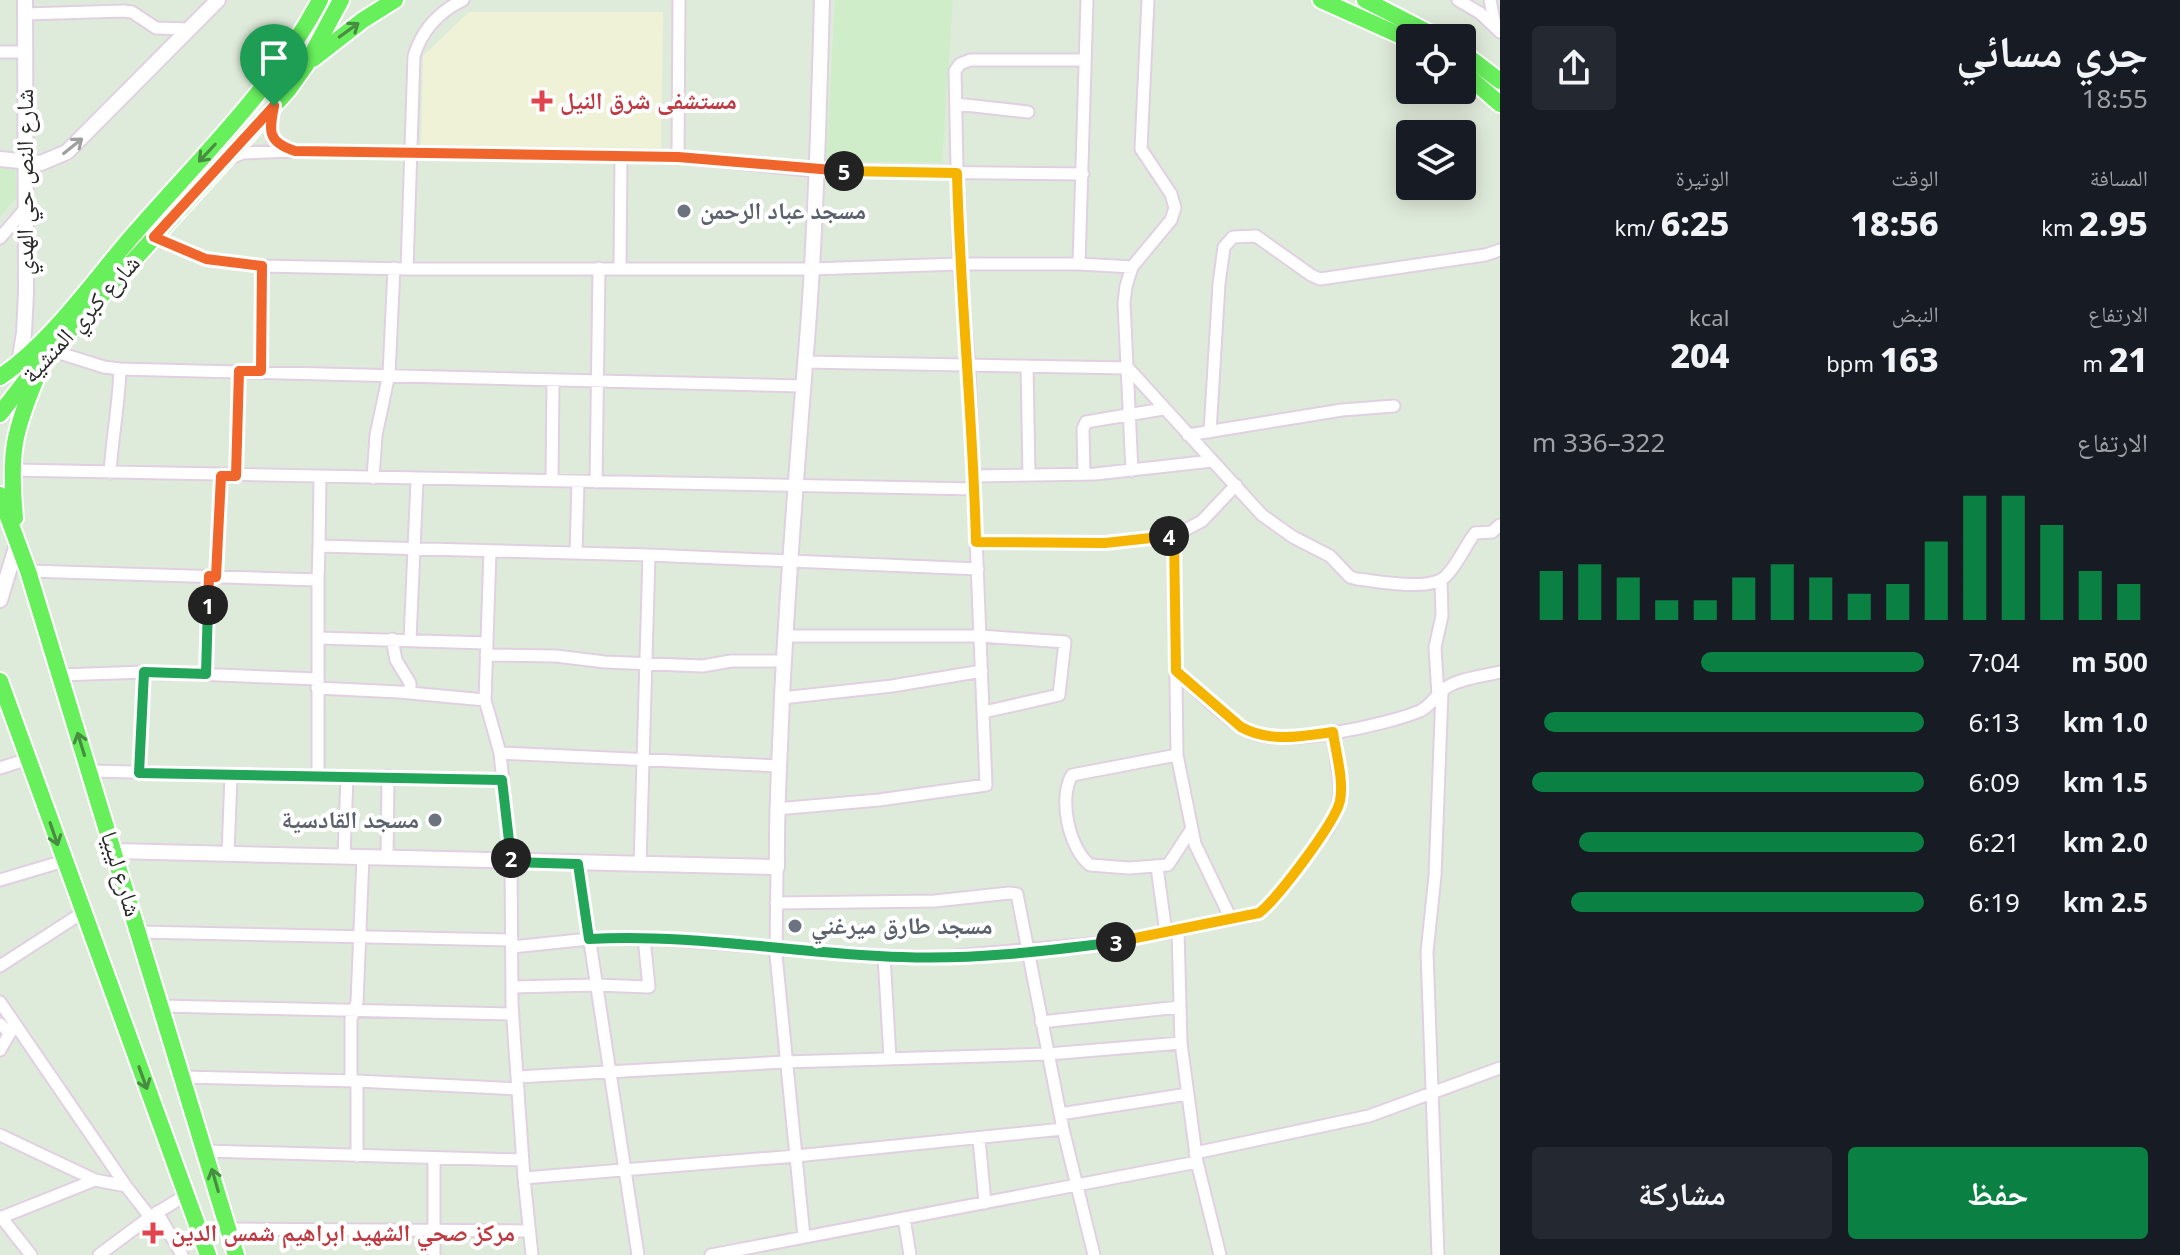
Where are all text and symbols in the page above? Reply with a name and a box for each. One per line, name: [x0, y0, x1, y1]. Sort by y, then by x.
text: جري مسائي: [1956, 20, 2148, 80]
one-way arrow: [337, 22, 359, 39]
pin: [240, 24, 308, 106]
map controls: [1396, 24, 1476, 200]
button: locate: [1396, 24, 1476, 104]
button: share: [1532, 26, 1616, 110]
icon: arrive: [252, 36, 296, 80]
text: 18:55: [2082, 80, 2148, 116]
place label: مستشفى شرق النيل: [560, 83, 737, 116]
street label: شارع النص حي الهدي: [7, 89, 44, 275]
marker: مستشفى شرق النيل: [531, 90, 553, 112]
button: layers: [1396, 120, 1476, 200]
one-way arrow: [62, 137, 83, 155]
one-way arrow: [199, 142, 217, 162]
pin: 5: [824, 151, 864, 191]
text: 5: [838, 156, 850, 186]
text: الوتيرة: [1676, 162, 1729, 192]
text: الوقت: [1891, 162, 1939, 192]
text: المسافة: [2090, 162, 2148, 192]
place label: مسجد عباد الرحمن: [700, 193, 866, 226]
text: 6:25: [1661, 200, 1729, 246]
text: 18:56: [1850, 200, 1939, 246]
text: 2.95: [2079, 200, 2148, 246]
marker: مسجد عباد الرحمن: [675, 202, 693, 220]
text: /km: [1614, 212, 1661, 242]
text: km: [2041, 212, 2079, 242]
street label: شارع كبري المنشية: [13, 246, 150, 392]
text: النبض: [1892, 298, 1939, 328]
text: الارتفاع: [2088, 298, 2148, 328]
text: kcal: [1689, 302, 1729, 332]
text: 204: [1670, 332, 1729, 378]
text: 163: [1880, 336, 1939, 382]
text: 21: [2109, 336, 2148, 382]
text: bpm: [1826, 348, 1880, 378]
text: m: [2082, 348, 2109, 378]
text: 322–336 m: [1532, 424, 1665, 460]
text: الارتفاع: [2077, 424, 2148, 460]
pin: 4: [1149, 516, 1189, 556]
text: 4: [1163, 521, 1175, 551]
pin: 1: [188, 585, 228, 625]
text: 1: [202, 590, 214, 620]
text: 7:04: [1968, 644, 2020, 680]
text: 500 m: [2071, 644, 2148, 680]
text: 6:13: [1968, 704, 2020, 740]
text: 1.0 km: [2063, 704, 2148, 740]
one-way arrow: [73, 732, 88, 758]
text: 6:09: [1968, 764, 2020, 800]
text: 1.5 km: [2063, 764, 2148, 800]
place label: مسجد القادسية: [281, 802, 419, 835]
marker: مسجد القادسية: [426, 811, 444, 829]
one-way arrow: [48, 821, 63, 846]
text: 6:21: [1968, 824, 2020, 860]
text: 2.0 km: [2063, 824, 2148, 860]
street label: شارع ليبيا: [94, 827, 151, 920]
pin: 2: [491, 838, 531, 878]
text: 2: [505, 843, 517, 873]
text: 6:19: [1968, 884, 2020, 920]
text: 2.5 km: [2063, 884, 2148, 920]
place label: مسجد طارق ميرغني: [811, 908, 993, 945]
marker: مسجد طارق ميرغني: [786, 917, 804, 935]
pin: 3: [1096, 922, 1136, 962]
text: 3: [1110, 927, 1122, 957]
one-way arrow: [137, 1065, 151, 1090]
button: مشاركة: [1532, 1147, 1832, 1239]
button: حفظ: [1848, 1147, 2148, 1239]
one-way arrow: [207, 1168, 222, 1194]
place label: مركز صحي الشهيد ابراهيم شمس الدين: [171, 1215, 515, 1252]
marker: مركز صحي الشهيد ابراهيم شمس الدين: [142, 1222, 164, 1244]

